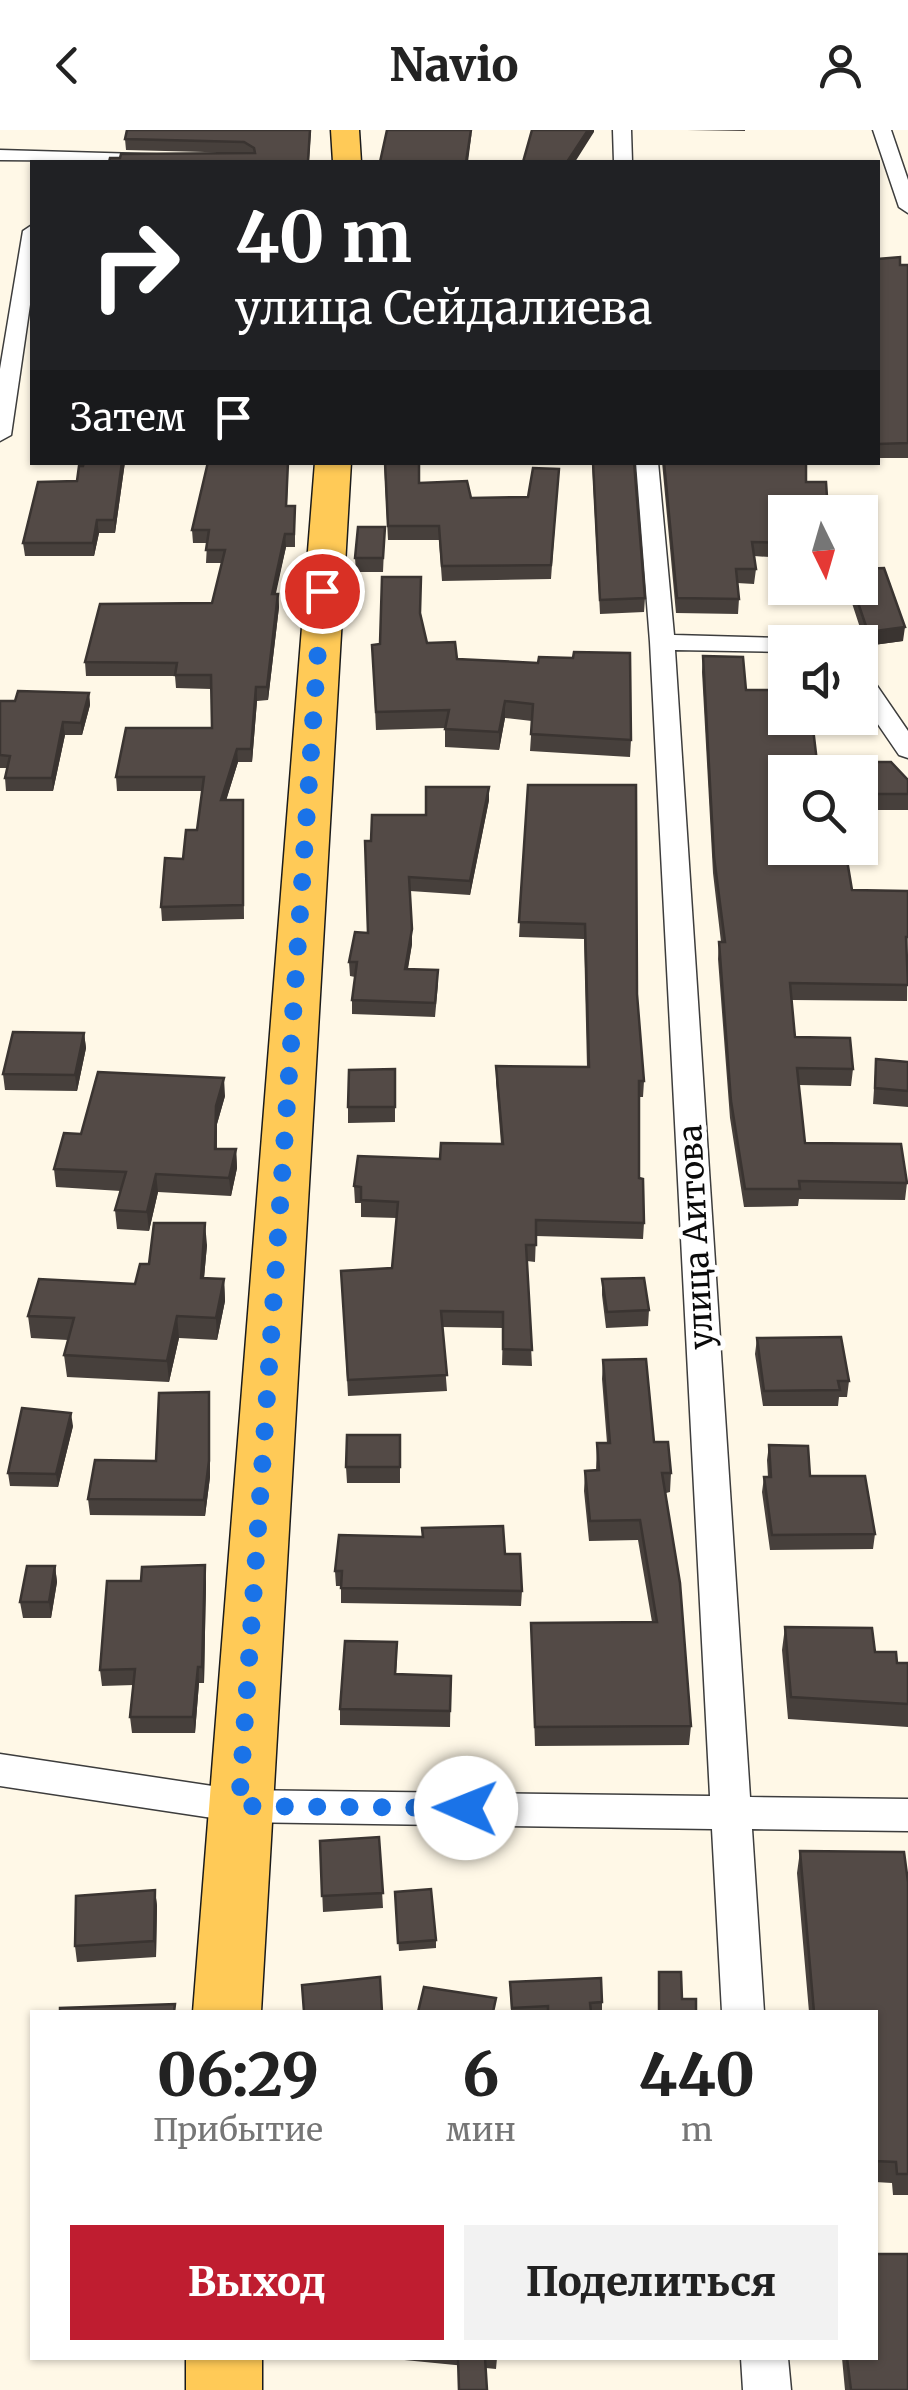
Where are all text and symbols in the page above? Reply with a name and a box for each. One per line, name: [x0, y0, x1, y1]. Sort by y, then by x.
text: Navio: [389, 37, 519, 93]
icon: back: [40, 38, 95, 93]
icon: person: [813, 38, 868, 93]
text: 40 m: [235, 193, 412, 281]
icon: right: [70, 200, 200, 330]
text: улица Сейдалиева: [235, 280, 652, 336]
icon: arrive: [206, 390, 261, 445]
text: Затем: [70, 394, 186, 441]
north arrow: [768, 495, 878, 605]
map controls: [768, 495, 878, 865]
pin: [280, 549, 365, 634]
icon: arrive: [295, 564, 350, 619]
button: sound: [768, 625, 878, 735]
button: search: [768, 755, 878, 865]
street label: улица Аитова: [670, 1124, 722, 1350]
position arrow: [414, 1756, 518, 1860]
text: 06:29: [157, 2037, 319, 2112]
text: 6: [462, 2037, 499, 2112]
text: 440: [639, 2037, 755, 2112]
text: Прибытие: [153, 2110, 323, 2150]
text: мин: [446, 2110, 516, 2150]
text: m: [681, 2110, 713, 2150]
button: Выход: [70, 2225, 444, 2340]
button: Поделиться: [464, 2225, 838, 2340]

